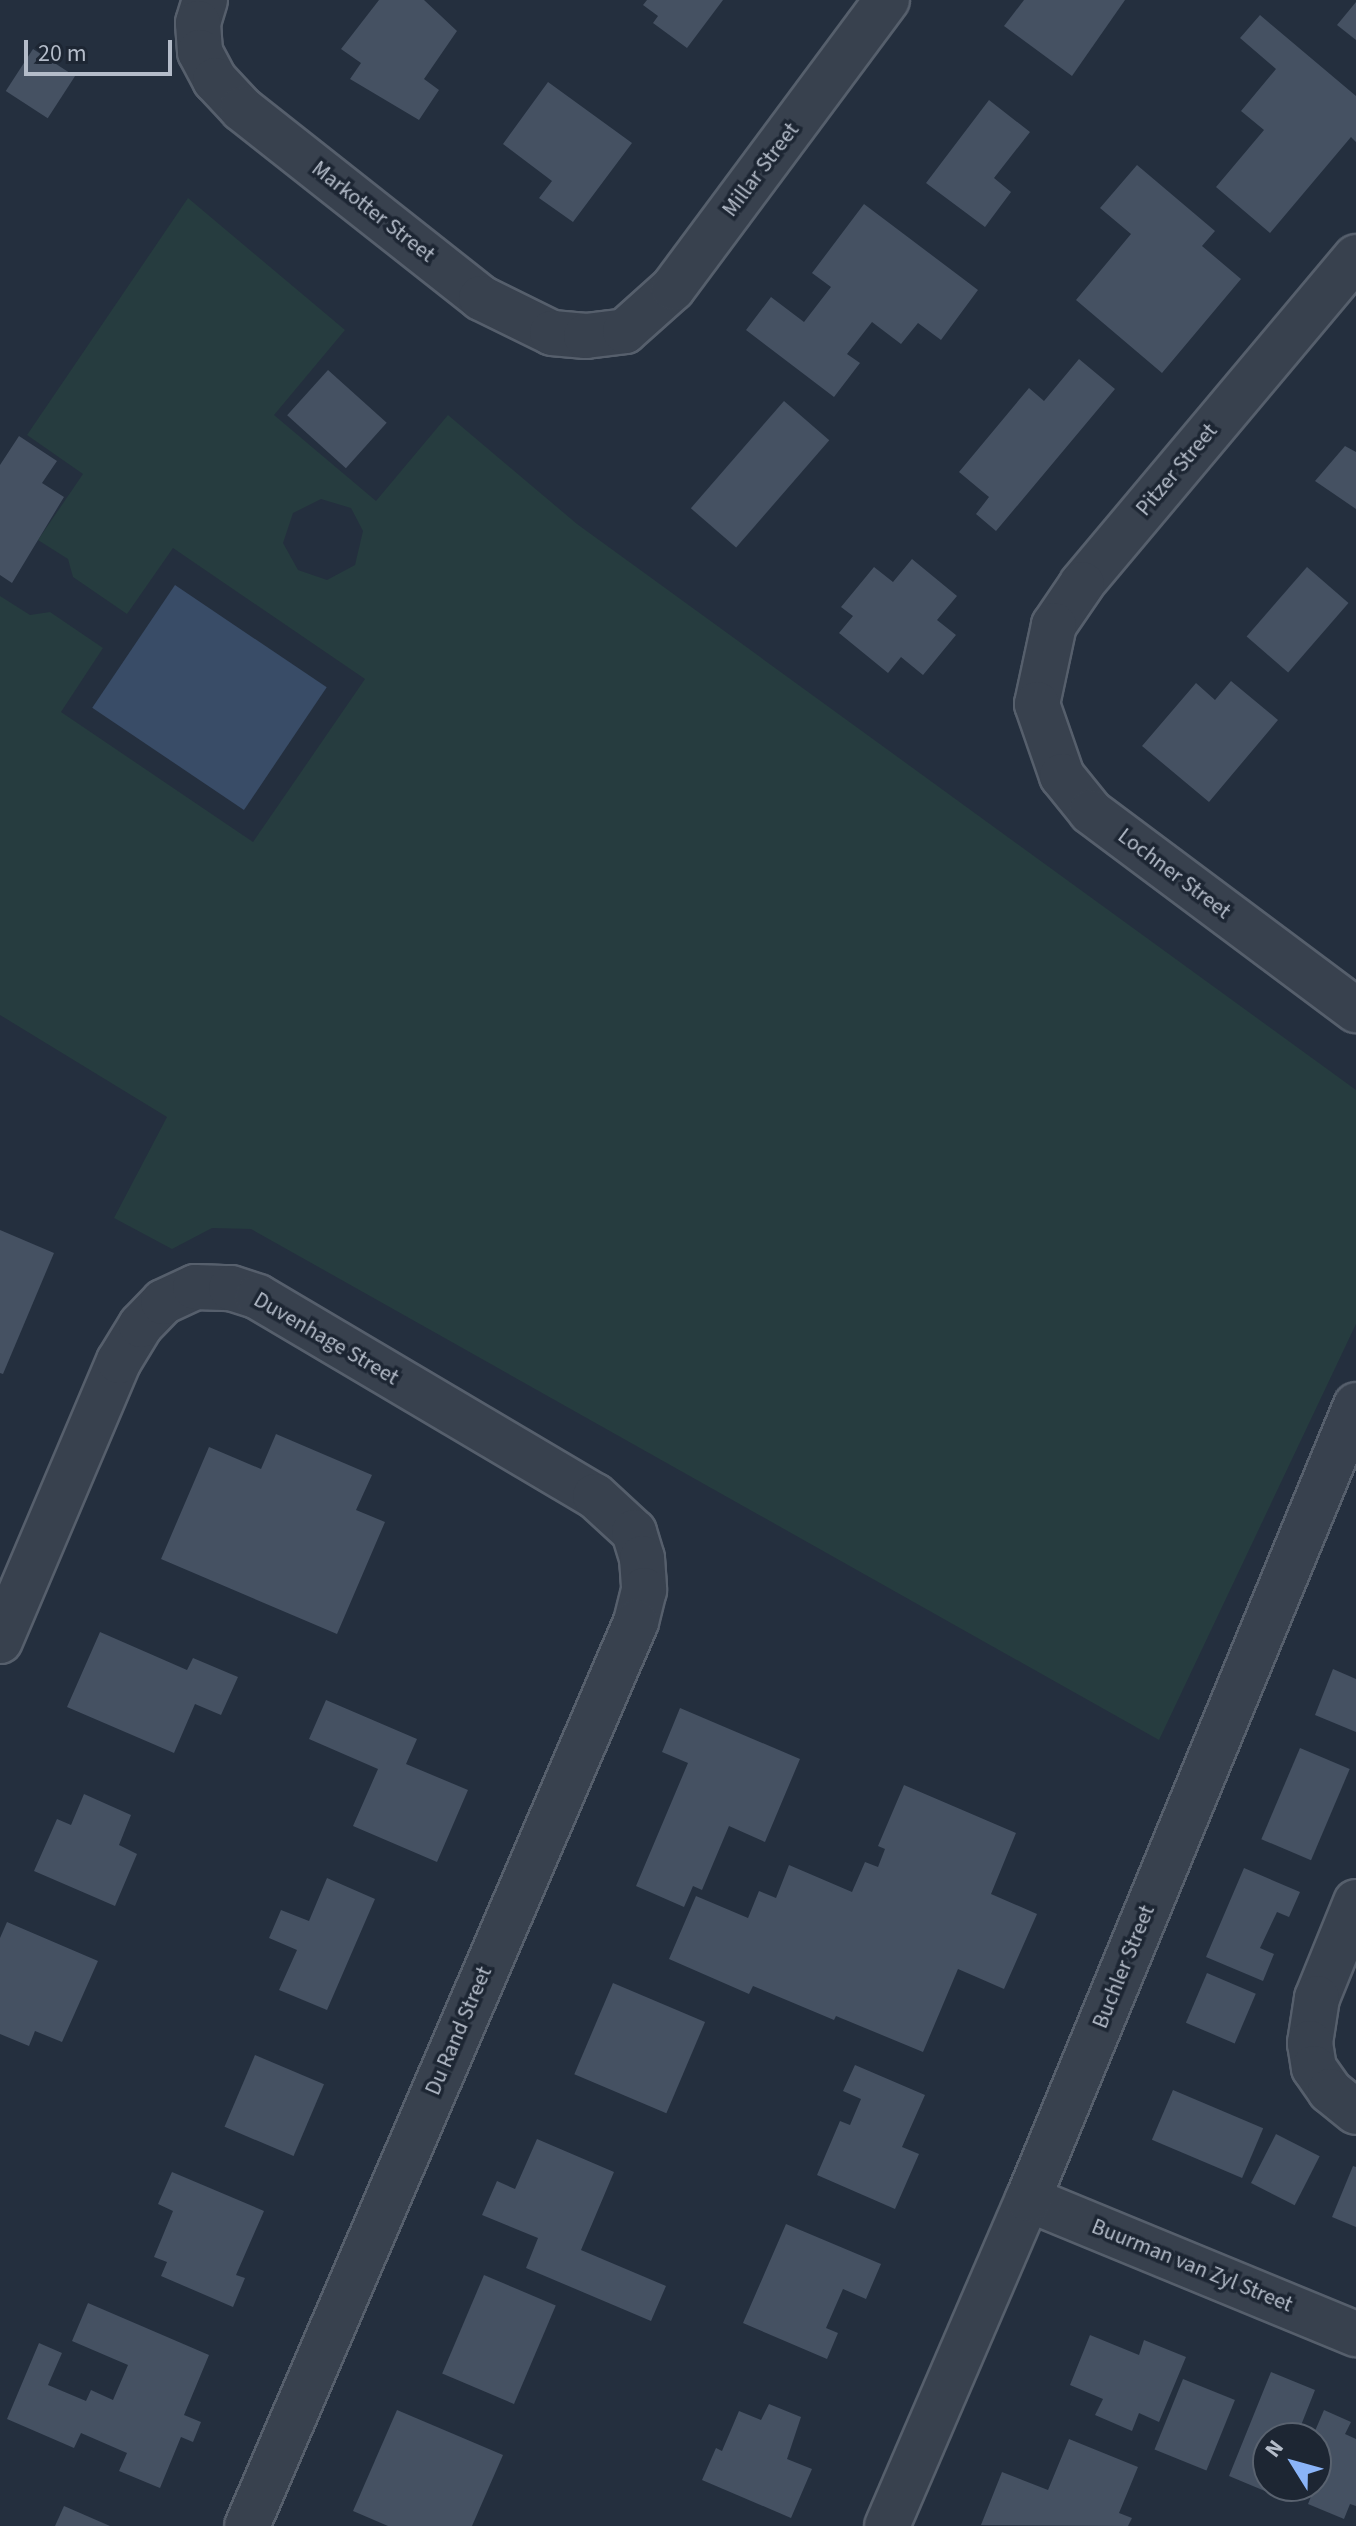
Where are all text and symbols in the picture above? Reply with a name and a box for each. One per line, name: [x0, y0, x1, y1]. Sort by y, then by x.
scale bar: [28, 24, 176, 74]
text: 20 m: [38, 36, 87, 71]
street label: Millar Street: [717, 118, 805, 222]
street label: Markotter Street: [306, 156, 440, 268]
street label: Pitzer Street: [1131, 418, 1223, 522]
street label: Lochner Street: [1112, 823, 1236, 925]
street label: Duvenhage Street: [249, 1287, 403, 1391]
street label: Buchler Street: [1087, 1902, 1161, 2032]
street label: Du Rand Street: [420, 1963, 498, 2099]
street label: Buurman van Zyl Street: [1088, 2214, 1296, 2318]
north arrow: [1252, 2422, 1332, 2502]
text: N: [1257, 2433, 1292, 2464]

